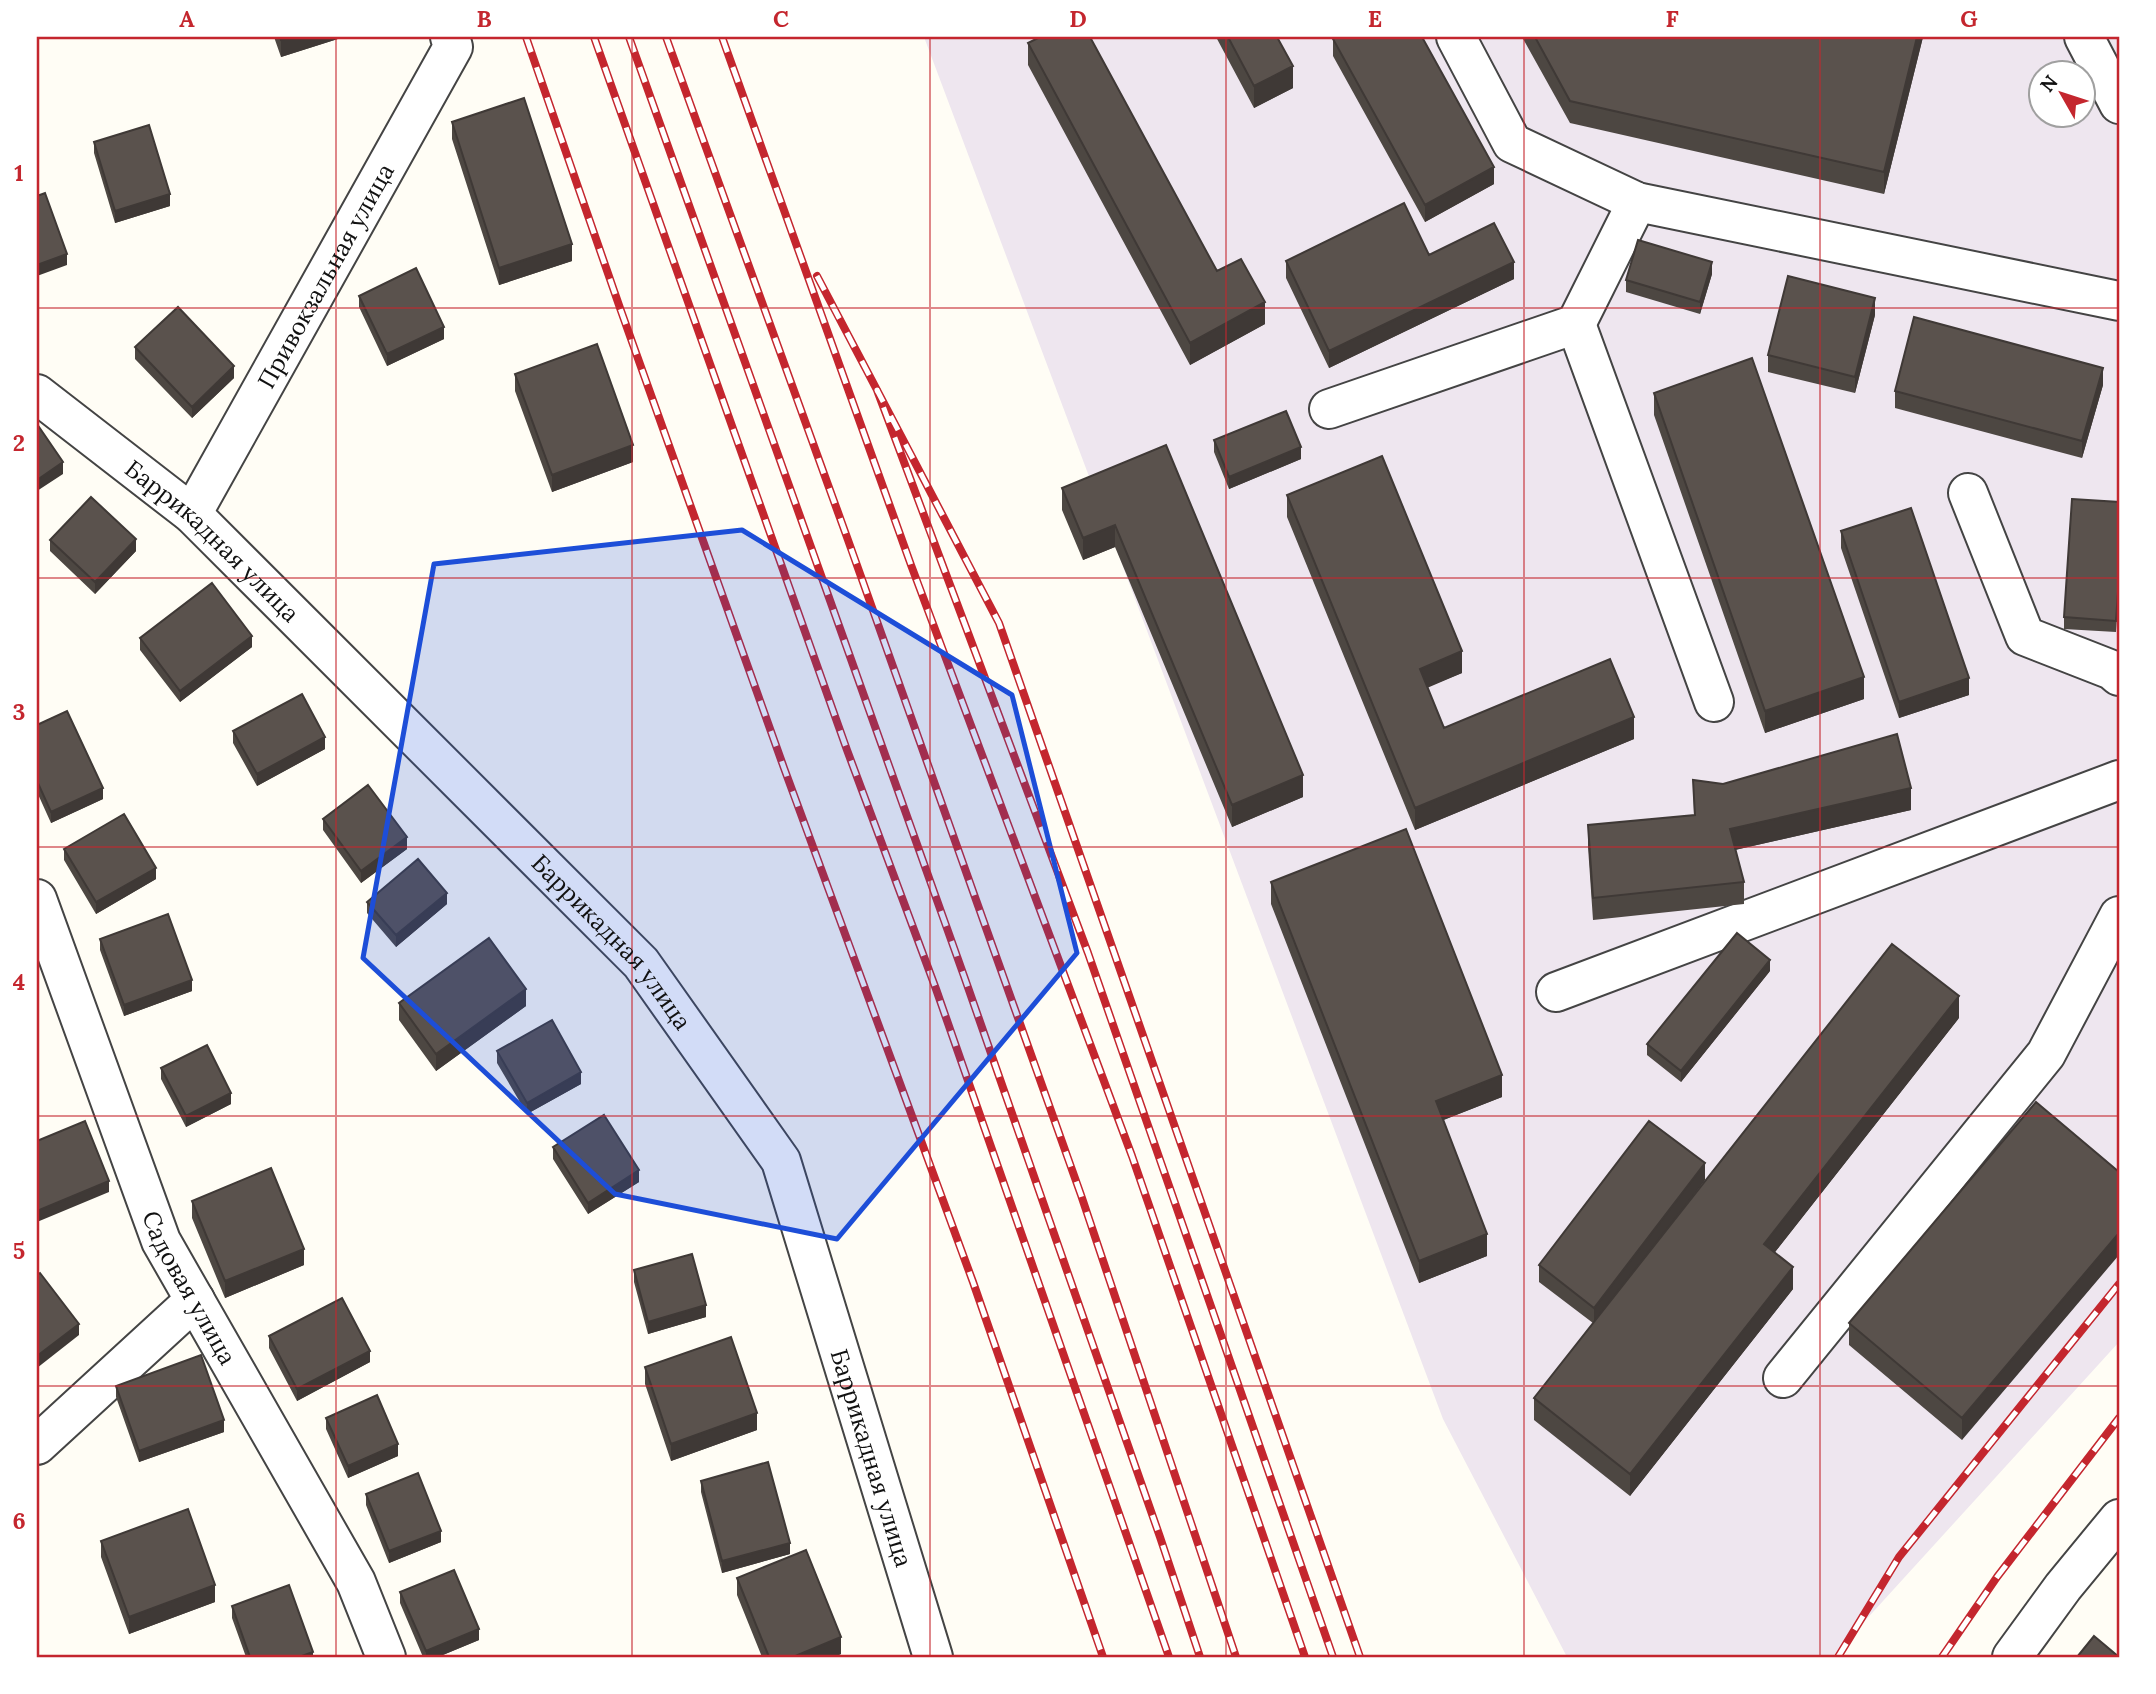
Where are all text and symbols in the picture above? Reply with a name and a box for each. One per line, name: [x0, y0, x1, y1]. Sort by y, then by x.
text: A: [179, 4, 195, 33]
text: B: [476, 4, 492, 33]
text: C: [773, 4, 789, 33]
text: D: [1069, 4, 1087, 33]
text: E: [1368, 4, 1382, 33]
text: F: [1665, 4, 1679, 33]
text: G: [1960, 4, 1978, 33]
north arrow: [2026, 60, 2096, 130]
text: N: [2035, 70, 2063, 97]
text: 1: [14, 158, 24, 187]
street label: Привокзальная улица: [250, 158, 400, 394]
text: 2: [13, 428, 25, 457]
street label: Баррикадная улица: [119, 453, 306, 628]
text: 3: [13, 697, 25, 726]
street label: Баррикадная улица: [525, 847, 699, 1036]
text: 4: [13, 967, 25, 996]
street label: Садовая улица: [136, 1206, 244, 1370]
text: 5: [13, 1236, 25, 1265]
street label: Баррикадная улица: [824, 1345, 920, 1571]
text: 6: [12, 1506, 26, 1535]

